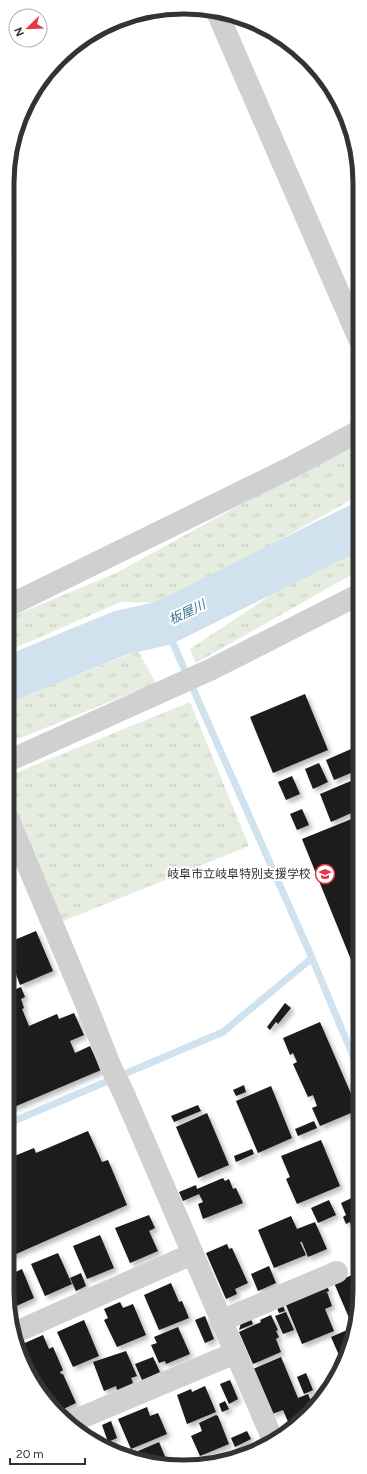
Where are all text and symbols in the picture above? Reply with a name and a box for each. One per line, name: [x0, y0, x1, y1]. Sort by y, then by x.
north arrow: [8, 8, 48, 48]
text: N: [12, 25, 27, 38]
water label: 板屋川: [166, 596, 210, 627]
school or university icon: 岐阜市立岐阜特別支援学校: [314, 863, 336, 885]
place label: 岐阜市立岐阜特別支援学校: [167, 867, 311, 881]
scale bar: [10, 1440, 85, 1466]
text: 20 m: [16, 1447, 44, 1461]

